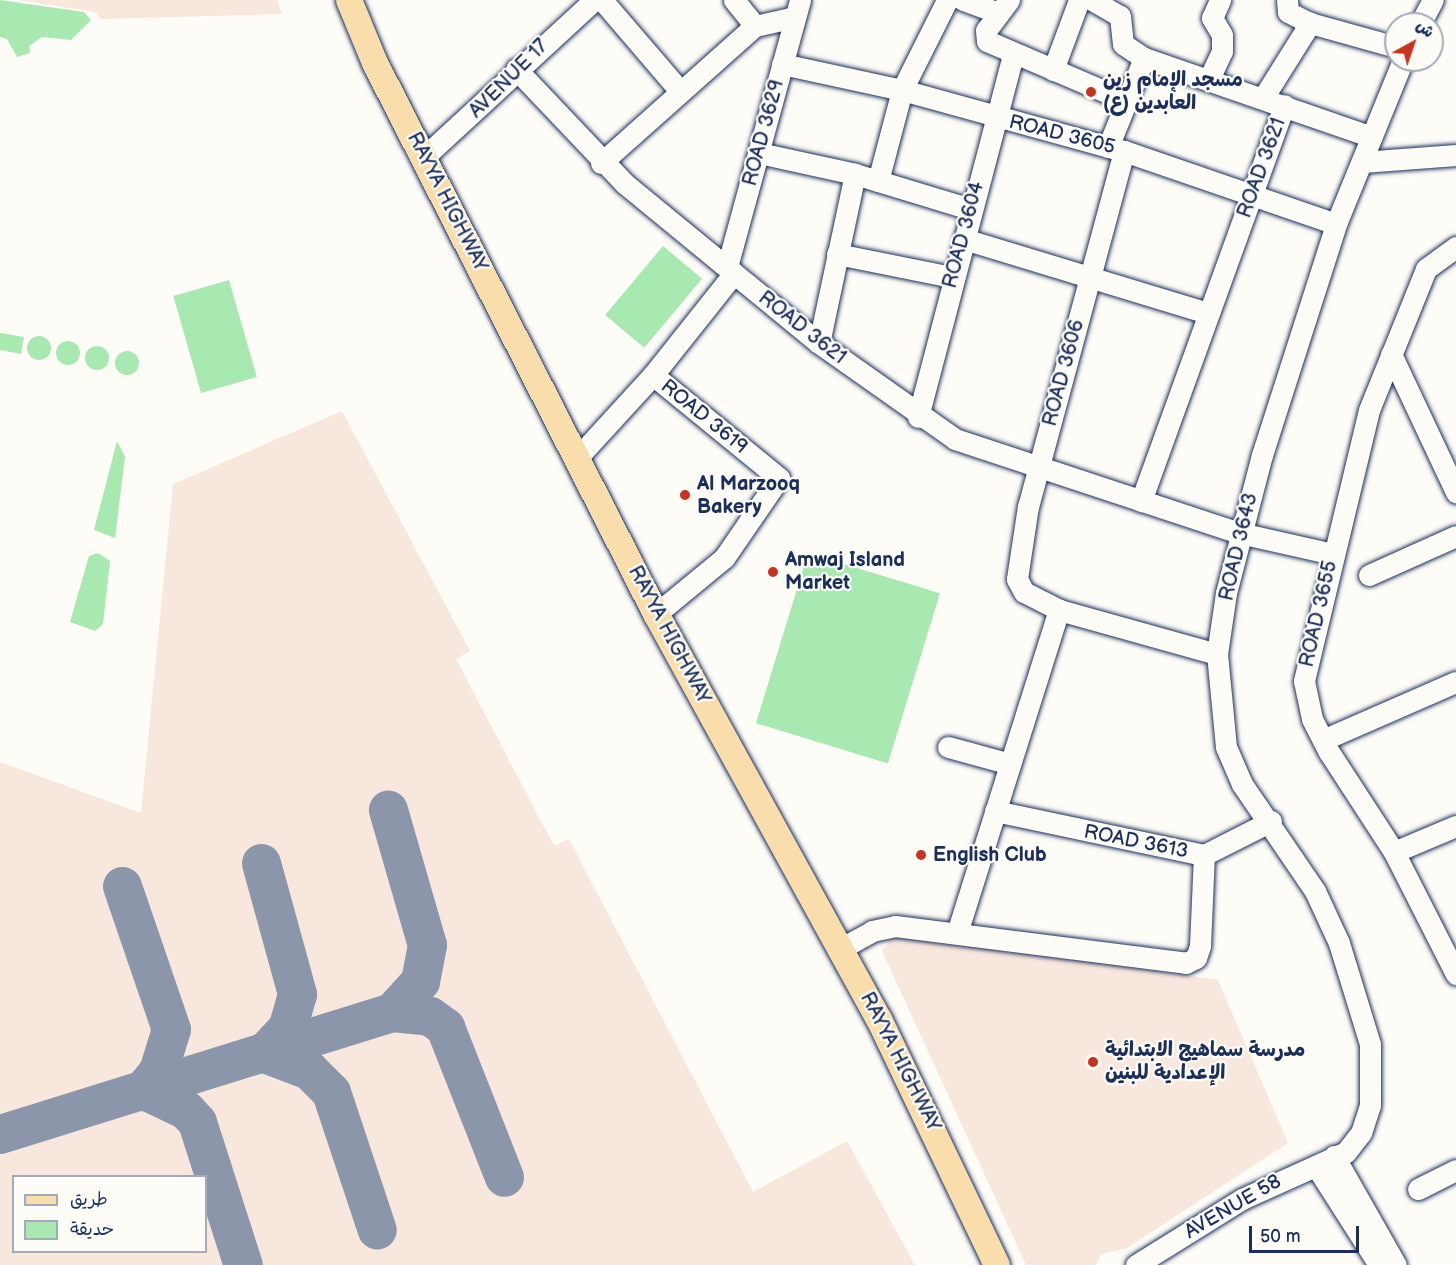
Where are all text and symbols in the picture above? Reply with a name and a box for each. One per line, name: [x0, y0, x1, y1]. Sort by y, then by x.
north arrow: [1384, 12, 1444, 72]
text: ش: [1412, 16, 1437, 42]
street label: AVENUE 17: [464, 34, 554, 124]
place label: مسجد الإمام زين العابدين (ع): [1103, 68, 1243, 115]
street label: ROAD 3629: [738, 77, 790, 189]
marker: مسجد الإمام زين العابدين (ع): [1084, 85, 1098, 99]
street label: ROAD 3605: [1006, 110, 1118, 160]
street label: ROAD 3621: [1233, 115, 1291, 221]
street label: RAYYA HIGHWAY: [402, 128, 492, 276]
street label: ROAD 3604: [938, 179, 990, 291]
street label: ROAD 3621: [753, 286, 851, 370]
street label: ROAD 3606: [1038, 317, 1090, 429]
street label: ROAD 3619: [656, 375, 752, 459]
place label: Al Marzooq Bakery: [697, 472, 800, 519]
marker: Al Marzooq Bakery: [678, 488, 692, 502]
street label: ROAD 3643: [1215, 491, 1263, 603]
place label: Amwaj Island Market: [785, 548, 905, 595]
street label: ROAD 3655: [1295, 558, 1343, 670]
street label: RAYYA HIGHWAY: [622, 562, 716, 708]
marker: Amwaj Island Market: [766, 565, 780, 579]
street label: ROAD 3613: [1082, 820, 1190, 864]
place label: English Club: [933, 843, 1047, 867]
marker: English Club: [914, 848, 928, 862]
street label: RAYYA HIGHWAY: [855, 988, 945, 1136]
place label: مدرسة سماهيج الابتدائية الإعدادية للبنين: [1105, 1038, 1305, 1085]
marker: مدرسة سماهيج الابتدائية الإعدادية للبنين: [1086, 1055, 1100, 1069]
street label: AVENUE 58: [1180, 1170, 1286, 1244]
legend: [12, 1175, 207, 1253]
text: طريق: [70, 1189, 108, 1210]
scale bar: [1252, 1214, 1362, 1252]
text: حديقة: [70, 1219, 114, 1240]
text: 50 m: [1260, 1226, 1301, 1247]

